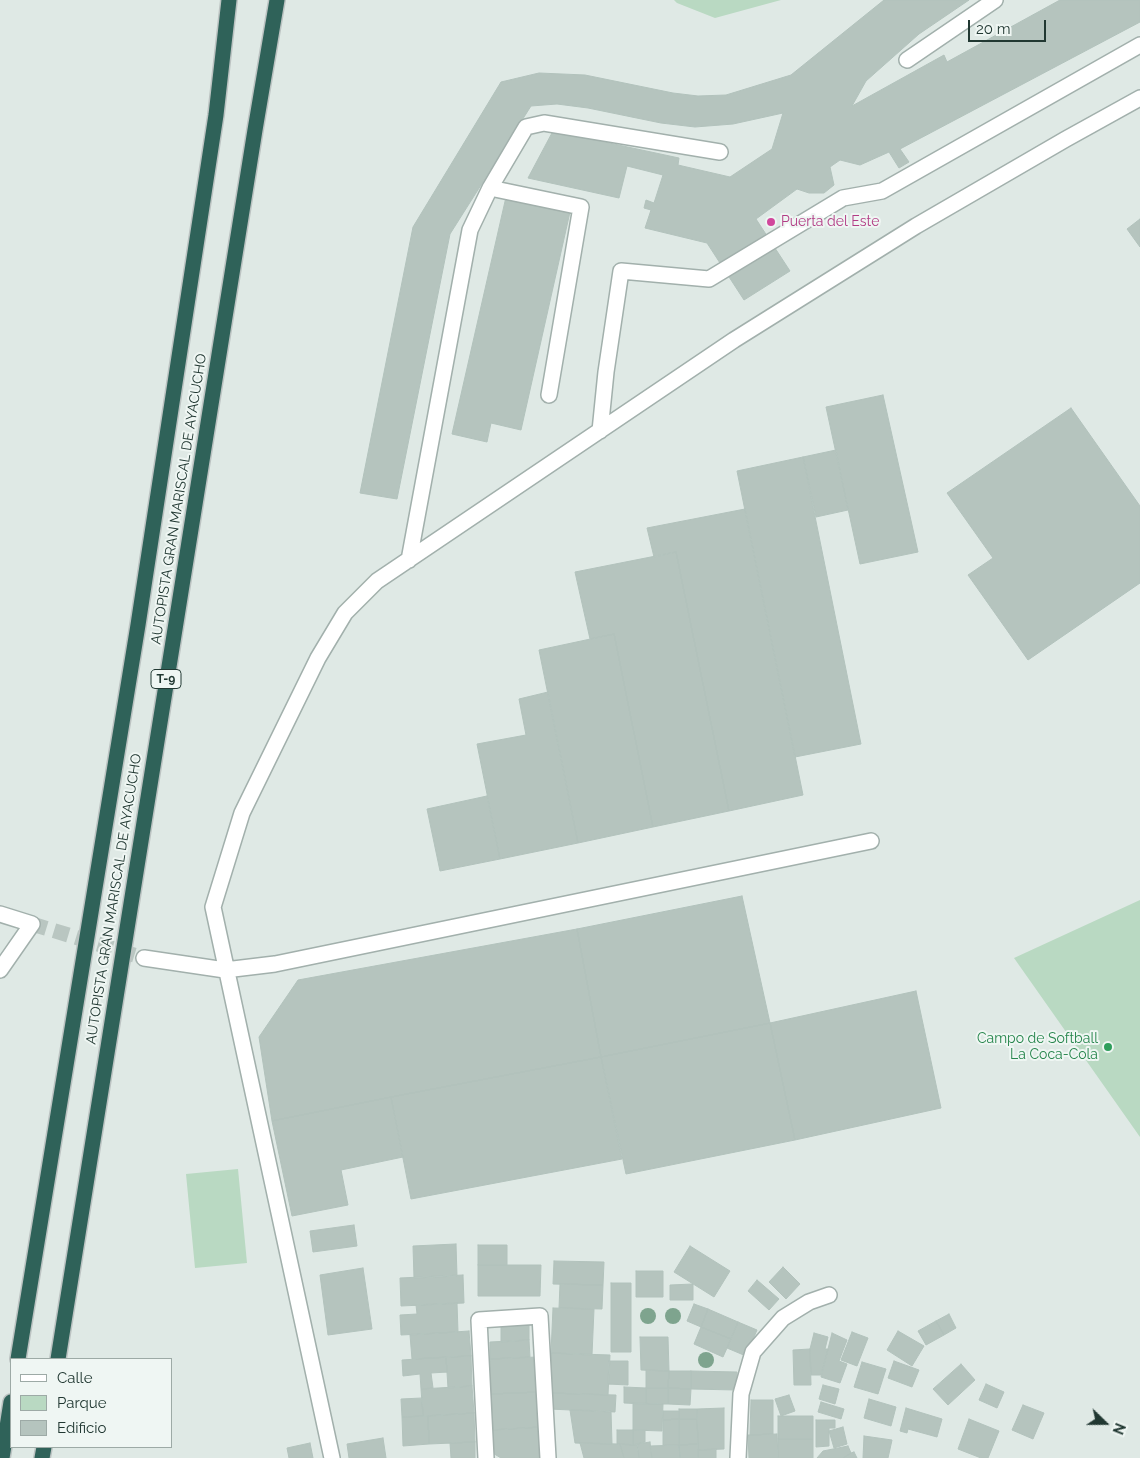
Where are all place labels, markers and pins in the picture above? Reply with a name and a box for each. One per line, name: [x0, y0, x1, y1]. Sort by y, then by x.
place label: Puerta del Este: [781, 214, 879, 230]
marker: Puerta del Este: [765, 216, 777, 228]
place label: Campo de Softball La Coca-Cola: [977, 1031, 1098, 1064]
marker: Campo de Softball La Coca-Cola: [1102, 1041, 1114, 1053]

